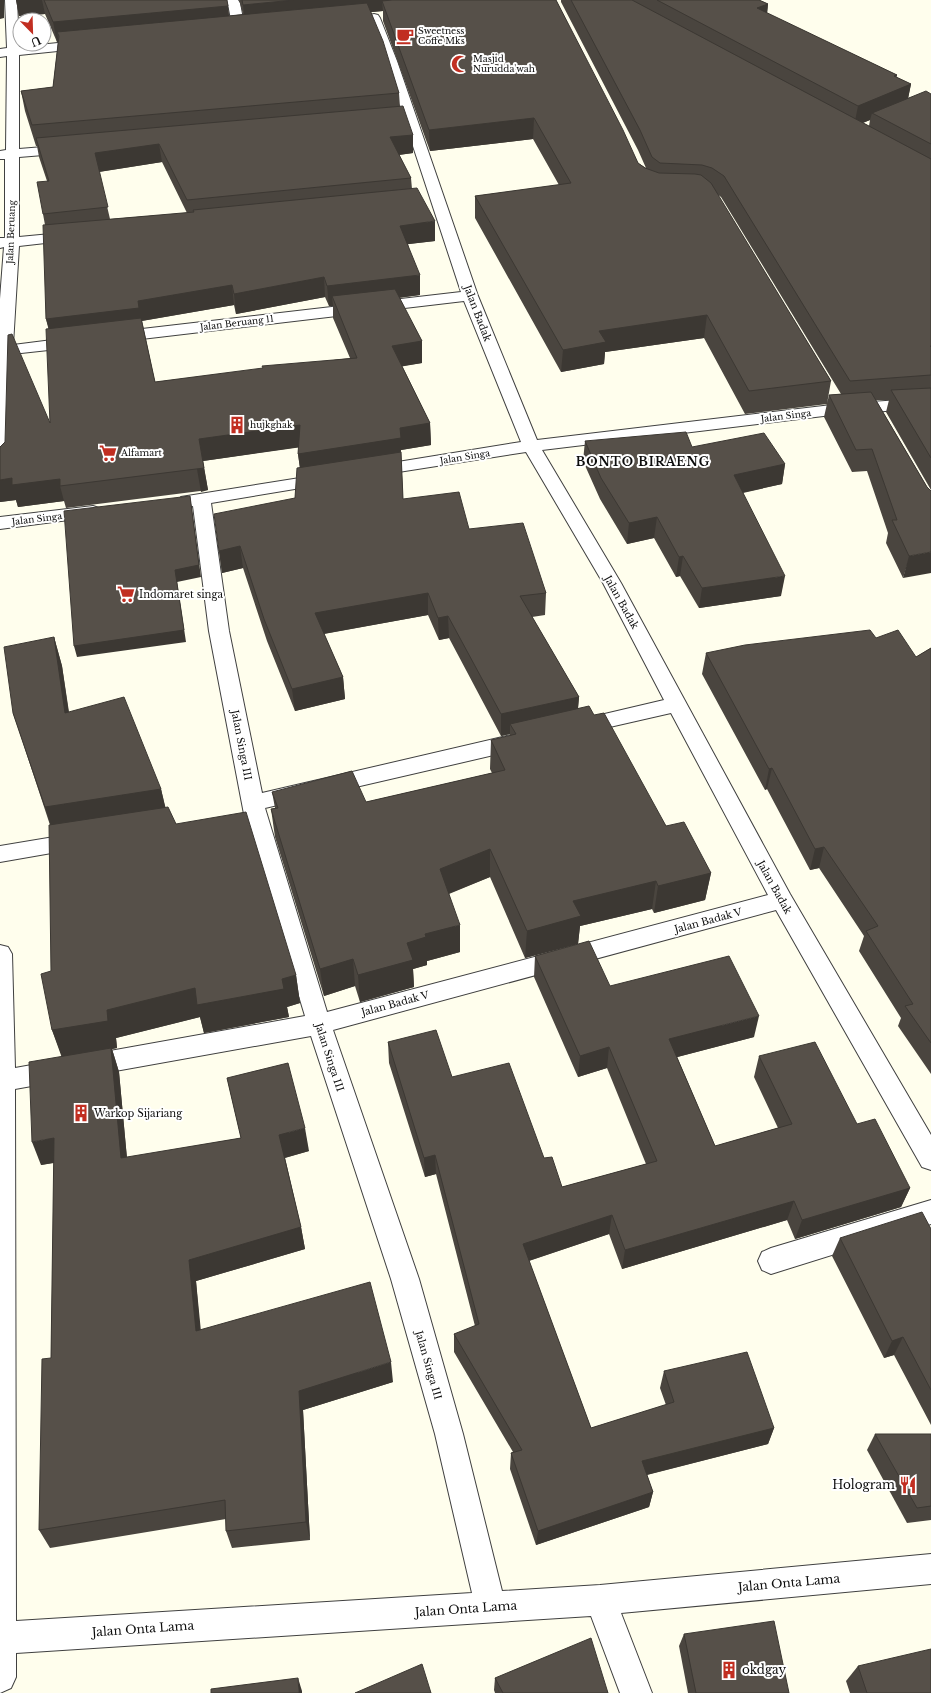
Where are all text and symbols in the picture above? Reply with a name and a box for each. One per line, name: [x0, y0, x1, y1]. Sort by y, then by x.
north arrow: [12, 12, 52, 52]
place label: Sweetness Coffe Mks: [418, 25, 465, 46]
cafe icon: Sweetness Coffe Mks: [395, 26, 415, 46]
text: U: [28, 33, 43, 50]
place label: Masjid Nurudda'wah: [473, 53, 535, 74]
mosque icon: Masjid Nurudda'wah: [450, 54, 470, 74]
street label: Jalan Beruang: [4, 199, 17, 265]
street label: Jalan Badak: [460, 281, 495, 344]
street label: Jalan Beruang 11: [198, 313, 275, 333]
street label: Jalan Singa: [759, 407, 812, 424]
building icon: hujkghak: [227, 415, 247, 435]
place label: hujkghak: [250, 419, 293, 430]
supermarket icon: Alfamart: [98, 443, 118, 463]
place label: Alfamart: [120, 447, 163, 458]
street label: Jalan Singa: [438, 447, 491, 466]
district label: BONTO BIRAENG: [576, 454, 710, 469]
street label: Jalan Singa: [10, 510, 63, 527]
street label: Jalan Badak: [601, 571, 642, 632]
supermarket icon: Indomaret singa: [116, 584, 136, 604]
place label: Indomaret singa: [139, 588, 223, 601]
street label: Jalan Singa III: [228, 707, 255, 781]
street label: Jalan Badak: [754, 856, 795, 917]
street label: Jalan Badak V: [671, 905, 744, 936]
street label: Jalan Badak V: [358, 988, 431, 1019]
street label: Jalan Singa III: [312, 1019, 347, 1093]
building icon: Warkop Sijariang: [71, 1103, 91, 1123]
place label: Warkop Sijariang: [93, 1107, 183, 1120]
street label: Jalan Singa III: [412, 1327, 445, 1401]
restaurant icon: Hologram: [898, 1475, 918, 1495]
place label: Hologram: [832, 1477, 895, 1492]
street label: Jalan Onta Lama: [735, 1571, 841, 1595]
street label: Jalan Onta Lama: [412, 1597, 518, 1620]
street label: Jalan Onta Lama: [89, 1617, 195, 1640]
building icon: okdgay: [719, 1660, 739, 1680]
place label: okdgay: [742, 1662, 786, 1677]

